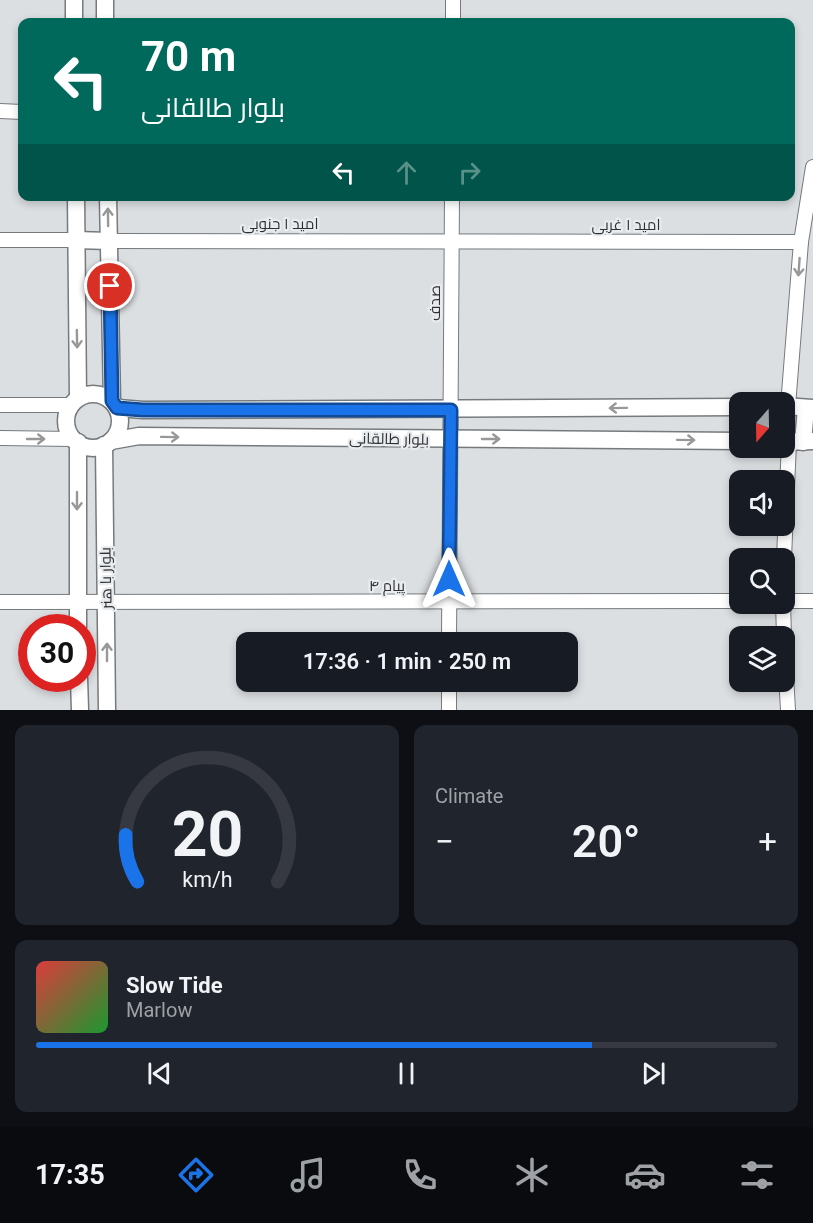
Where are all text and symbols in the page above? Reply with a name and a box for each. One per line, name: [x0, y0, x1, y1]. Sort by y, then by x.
text: 70 m: [141, 32, 236, 81]
icon: left: [42, 42, 120, 120]
text: بلوار طالقانی: [141, 92, 285, 124]
icon: left: [327, 156, 360, 189]
icon: ahead: [390, 156, 423, 189]
icon: right: [453, 156, 486, 189]
one-way arrow: [103, 207, 114, 227]
street label: امید ۱ جنوبی: [242, 215, 318, 234]
street label: امید ۱ غربی: [592, 216, 660, 235]
one-way arrow: [793, 257, 804, 276]
pin: [84, 260, 135, 311]
icon: arrive: [93, 269, 126, 302]
street label: صدف: [426, 285, 444, 321]
one-way arrow: [71, 328, 83, 348]
north arrow: [729, 392, 795, 458]
map controls: [729, 392, 795, 692]
one-way arrow: [609, 402, 629, 414]
street label: بلوار طالقانی: [349, 429, 429, 450]
one-way arrow: [159, 431, 179, 443]
one-way arrow: [26, 433, 46, 445]
one-way arrow: [480, 433, 500, 445]
one-way arrow: [675, 434, 695, 446]
button: sound: [729, 470, 795, 536]
one-way arrow: [71, 490, 83, 510]
street label: بلوار با هنر: [96, 547, 116, 610]
position arrow: [417, 547, 481, 611]
button: search: [729, 548, 795, 614]
street label: پیام ۴: [369, 577, 405, 596]
speed limit sign: 30: [18, 614, 96, 692]
button: layers: [729, 626, 795, 692]
one-way arrow: [101, 642, 113, 662]
text: 17:36 · 1 min · 250 m: [303, 649, 511, 674]
text: Climate: [435, 784, 503, 808]
text: 20: [171, 798, 243, 871]
text: 20°: [572, 815, 640, 868]
text: −: [435, 822, 454, 861]
text: +: [758, 822, 777, 861]
text: km/h: [182, 867, 232, 892]
text: Slow Tide: [126, 973, 223, 998]
text: Marlow: [126, 998, 192, 1022]
icon: previous: [143, 1057, 176, 1090]
icon: pause: [390, 1057, 423, 1090]
icon: next: [637, 1057, 670, 1090]
icon: directions: [175, 1154, 217, 1196]
icon: music: [287, 1154, 329, 1196]
icon: phone: [399, 1154, 441, 1196]
icon: climate: [511, 1154, 553, 1196]
icon: car: [624, 1154, 666, 1196]
icon: filters: [736, 1154, 778, 1196]
text: 17:35: [35, 1159, 105, 1191]

